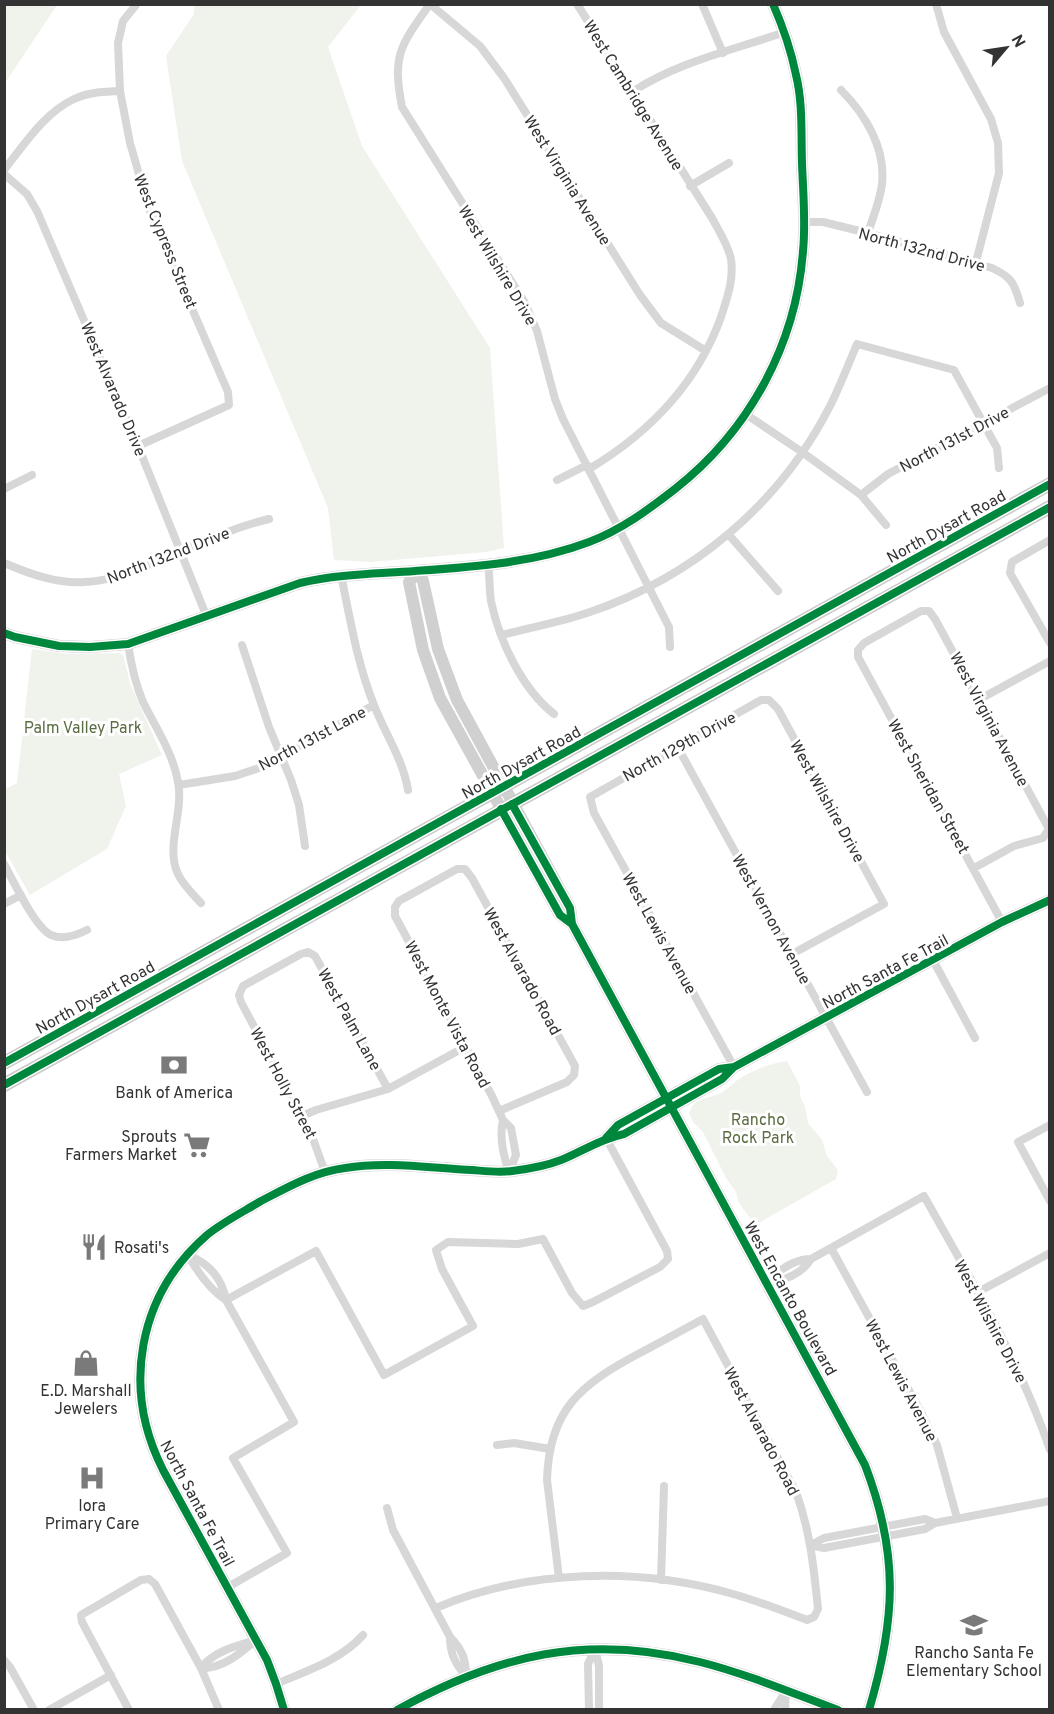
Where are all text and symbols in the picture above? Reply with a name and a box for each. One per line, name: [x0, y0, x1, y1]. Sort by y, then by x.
street label: West Cambridge Avenue: [578, 17, 687, 175]
north arrow: [976, 18, 1036, 78]
text: N: [1006, 32, 1029, 52]
street label: West Virginia Avenue: [518, 112, 614, 250]
street label: West Cypress Street: [128, 171, 200, 312]
street label: West Wilshire Drive: [452, 202, 540, 330]
street label: North 132nd Drive: [856, 224, 987, 277]
street label: West Alvarado Drive: [75, 320, 149, 460]
street label: North 131st Drive: [897, 403, 1013, 478]
street label: North Dysart Road: [884, 487, 1010, 569]
street label: North 132nd Drive: [104, 524, 233, 590]
street label: West Virginia Avenue: [944, 649, 1032, 791]
street label: North 131st Lane: [256, 703, 370, 777]
street label: North 129th Drive: [620, 708, 740, 787]
street label: West Sheridan Street: [882, 716, 973, 858]
park label: Palm Valley Park: [24, 719, 142, 739]
street label: North Dysart Road: [459, 723, 585, 805]
street label: West Wilshire Drive: [784, 737, 868, 867]
street label: West Vernon Avenue: [726, 851, 814, 989]
street label: West Lewis Avenue: [617, 870, 700, 998]
street label: West Alvarado Road: [478, 905, 565, 1039]
street label: North Santa Fe Trail: [819, 931, 953, 1014]
street label: West Monte Vista Road: [399, 938, 494, 1092]
street label: North Dysart Road: [33, 958, 159, 1040]
street label: West Palm Lane: [312, 965, 385, 1075]
street label: West Holly Street: [244, 1025, 320, 1143]
bank icon: Bank of America: [159, 1050, 189, 1080]
place label: Bank of America: [115, 1084, 233, 1104]
park label: Rancho Rock Park: [722, 1111, 794, 1149]
place label: Sprouts Farmers Market: [65, 1128, 177, 1166]
supermarket icon: Sprouts Farmers Market: [182, 1130, 212, 1160]
street label: West Encanto Boulevard: [738, 1218, 840, 1380]
restaurant icon: Rosati's: [79, 1232, 109, 1262]
place label: Rosati's: [114, 1239, 169, 1259]
street label: West Wilshire Drive: [948, 1257, 1030, 1387]
street label: West Lewis Avenue: [860, 1316, 941, 1446]
shop icon: E.D. Marshall Jewelers: [71, 1348, 101, 1378]
street label: West Alvarado Road: [718, 1364, 803, 1500]
place label: E.D. Marshall Jewelers: [40, 1382, 132, 1420]
street label: North Santa Fe Trail: [155, 1437, 238, 1571]
hospital icon: Iora Primary Care: [77, 1463, 107, 1493]
place label: Iora Primary Care: [45, 1497, 139, 1535]
school or university icon: Rancho Santa Fe Elementary School: [959, 1610, 989, 1640]
place label: Rancho Santa Fe Elementary School: [906, 1644, 1042, 1682]

